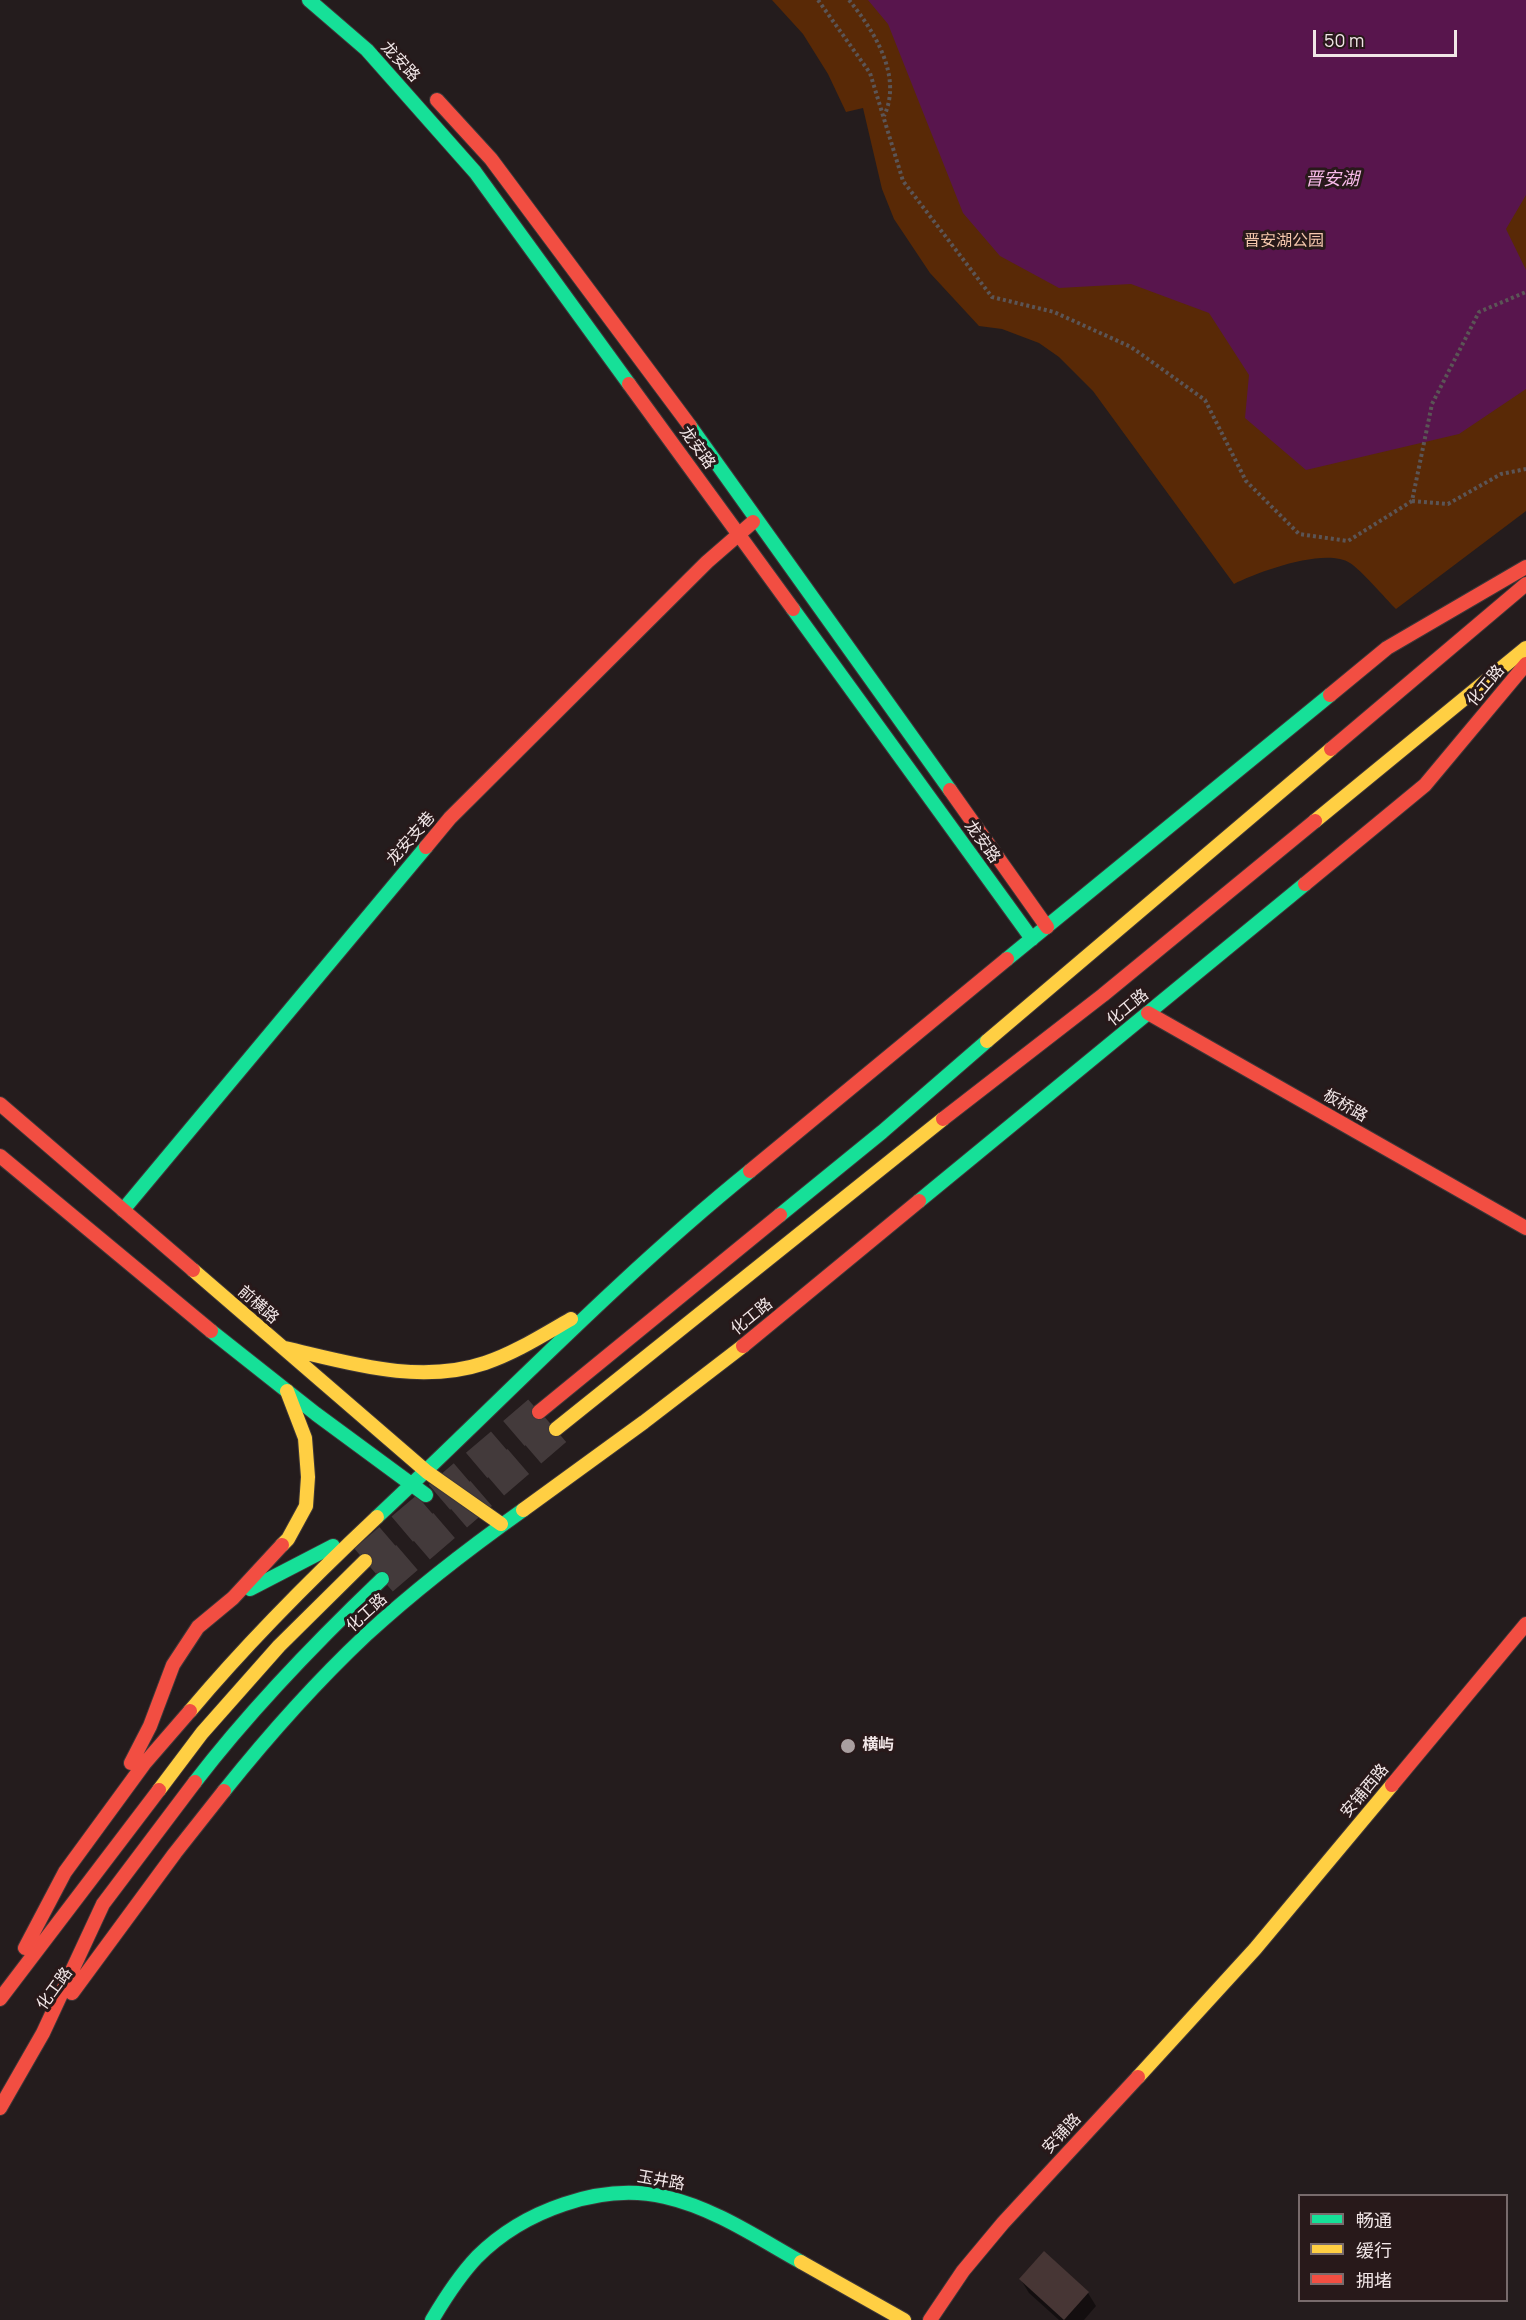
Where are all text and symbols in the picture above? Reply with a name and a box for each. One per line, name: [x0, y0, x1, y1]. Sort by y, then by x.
scale bar: [1316, 18, 1460, 56]
text: 50 m: [1324, 28, 1364, 52]
street label: 龙安路: [377, 38, 423, 86]
water label: 晋安湖: [1305, 169, 1359, 191]
park label: 晋安湖公园: [1244, 232, 1324, 252]
street label: 龙安路: [675, 423, 719, 473]
street label: 化工路: [1463, 661, 1509, 711]
street label: 龙安支巷: [383, 809, 439, 869]
street label: 龙安路: [960, 817, 1004, 867]
street label: 化工路: [1103, 985, 1153, 1031]
street label: 板桥路: [1319, 1086, 1371, 1126]
street label: 前横路: [234, 1282, 282, 1328]
street label: 化工路: [727, 1294, 777, 1340]
street label: 化工路: [343, 1590, 391, 1636]
place label: 横屿: [862, 1736, 894, 1756]
marker: 横屿: [839, 1737, 857, 1755]
street label: 安铺西路: [1337, 1760, 1393, 1822]
street label: 化工路: [33, 1964, 77, 2014]
street label: 安铺路: [1039, 2110, 1085, 2158]
street label: 玉井路: [636, 2167, 686, 2195]
legend: [1298, 2194, 1508, 2302]
text: 畅通: [1356, 2208, 1392, 2232]
text: 缓行: [1356, 2238, 1392, 2262]
text: 拥堵: [1356, 2268, 1392, 2292]

